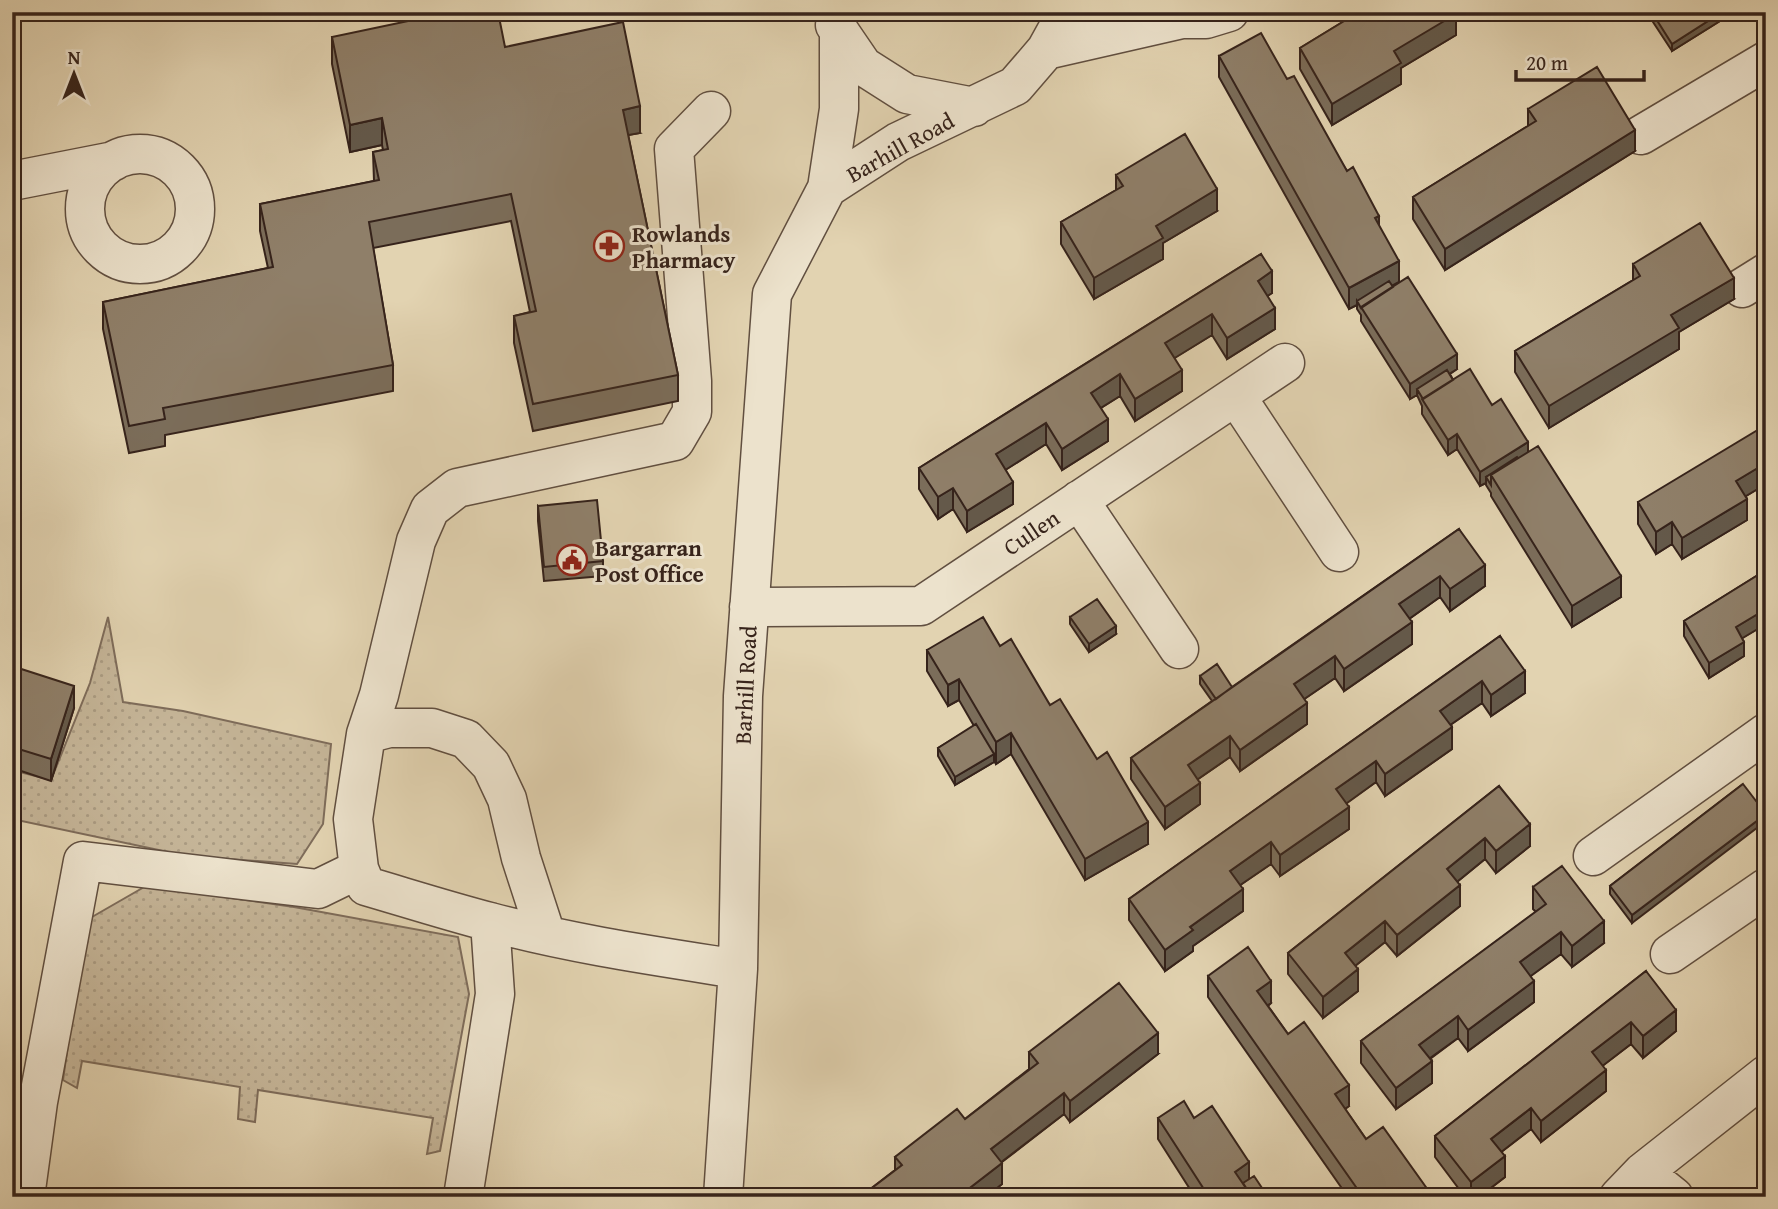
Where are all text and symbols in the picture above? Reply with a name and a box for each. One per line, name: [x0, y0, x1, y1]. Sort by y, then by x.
north arrow: [38, 38, 108, 108]
scale bar: [1516, 38, 1643, 82]
text: N: [68, 43, 81, 71]
text: 20 m: [1526, 47, 1568, 78]
street label: Barhill Road: [840, 103, 961, 190]
place label: Rowlands Pharmacy: [632, 217, 735, 276]
pharmacy icon: Rowlands Pharmacy: [592, 229, 626, 263]
street label: Cullen: [996, 501, 1066, 563]
place label: Bargarran Post Office: [595, 531, 704, 590]
public building icon: Bargarran Post Office: [555, 543, 589, 577]
street label: Barhill Road: [725, 624, 765, 745]

